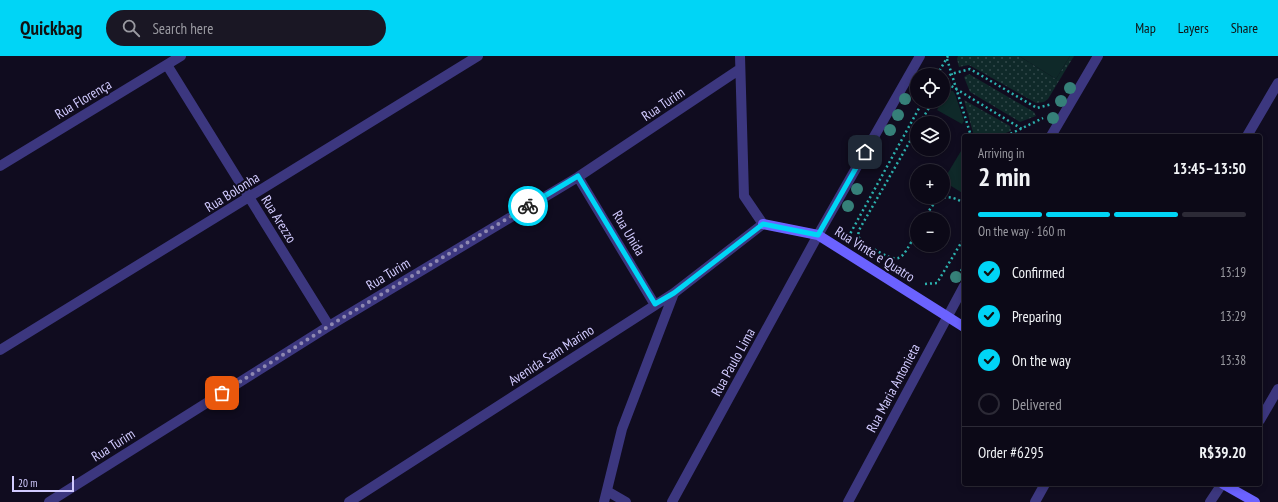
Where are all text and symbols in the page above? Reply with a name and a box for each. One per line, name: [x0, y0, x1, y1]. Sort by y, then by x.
search box: [106, 10, 386, 46]
text: Quickbag: [20, 16, 82, 40]
icon: search: [120, 17, 142, 39]
text: Search here: [152, 19, 213, 38]
text: Map: [1135, 19, 1156, 37]
text: Layers: [1178, 19, 1209, 37]
text: Share: [1231, 19, 1258, 37]
map controls: [910, 68, 950, 252]
button: locate: [910, 68, 950, 108]
street label: Rua Florença: [51, 75, 115, 123]
street label: Rua Turim: [638, 83, 688, 125]
button: layers: [910, 116, 950, 156]
pin: [848, 135, 882, 169]
icon: home: [854, 141, 876, 163]
text: Arriving in: [978, 145, 1025, 162]
text: 13:45–13:50: [1173, 159, 1246, 178]
text: 2 min: [978, 160, 1031, 193]
button: +: [910, 164, 950, 204]
street label: Rua Bolonha: [201, 168, 263, 216]
courier: [508, 186, 548, 226]
street label: Rua Arezzo: [257, 192, 301, 246]
icon: bike: [517, 195, 539, 217]
street label: Rua Unida: [609, 207, 649, 259]
button: −: [910, 212, 950, 252]
street label: Rua Vinte e Quatro: [832, 222, 918, 286]
text: On the way · 160 m: [978, 223, 1065, 240]
street label: Rua Turim: [363, 254, 413, 294]
icon: check: [978, 261, 1000, 283]
text: Confirmed: [1012, 263, 1065, 282]
text: 13:19: [1220, 264, 1246, 281]
icon: check: [978, 305, 1000, 327]
text: Preparing: [1012, 307, 1062, 326]
text: 13:29: [1220, 308, 1246, 325]
street label: Avenida Sam Marino: [505, 321, 597, 389]
street label: Rua Paulo Lima: [707, 325, 759, 399]
street label: Rua Maria Antonieta: [862, 341, 924, 435]
icon: check: [978, 349, 1000, 371]
text: On the way: [1012, 351, 1071, 370]
text: 13:38: [1220, 352, 1246, 369]
pin: [205, 376, 239, 410]
icon: bag: [211, 382, 233, 404]
text: Delivered: [1012, 395, 1062, 414]
street label: Rua Turim: [88, 425, 138, 465]
text: Order #6295: [978, 443, 1044, 462]
text: R$39.20: [1199, 443, 1246, 462]
scale bar: [12, 474, 74, 493]
text: 20 m: [18, 476, 37, 490]

